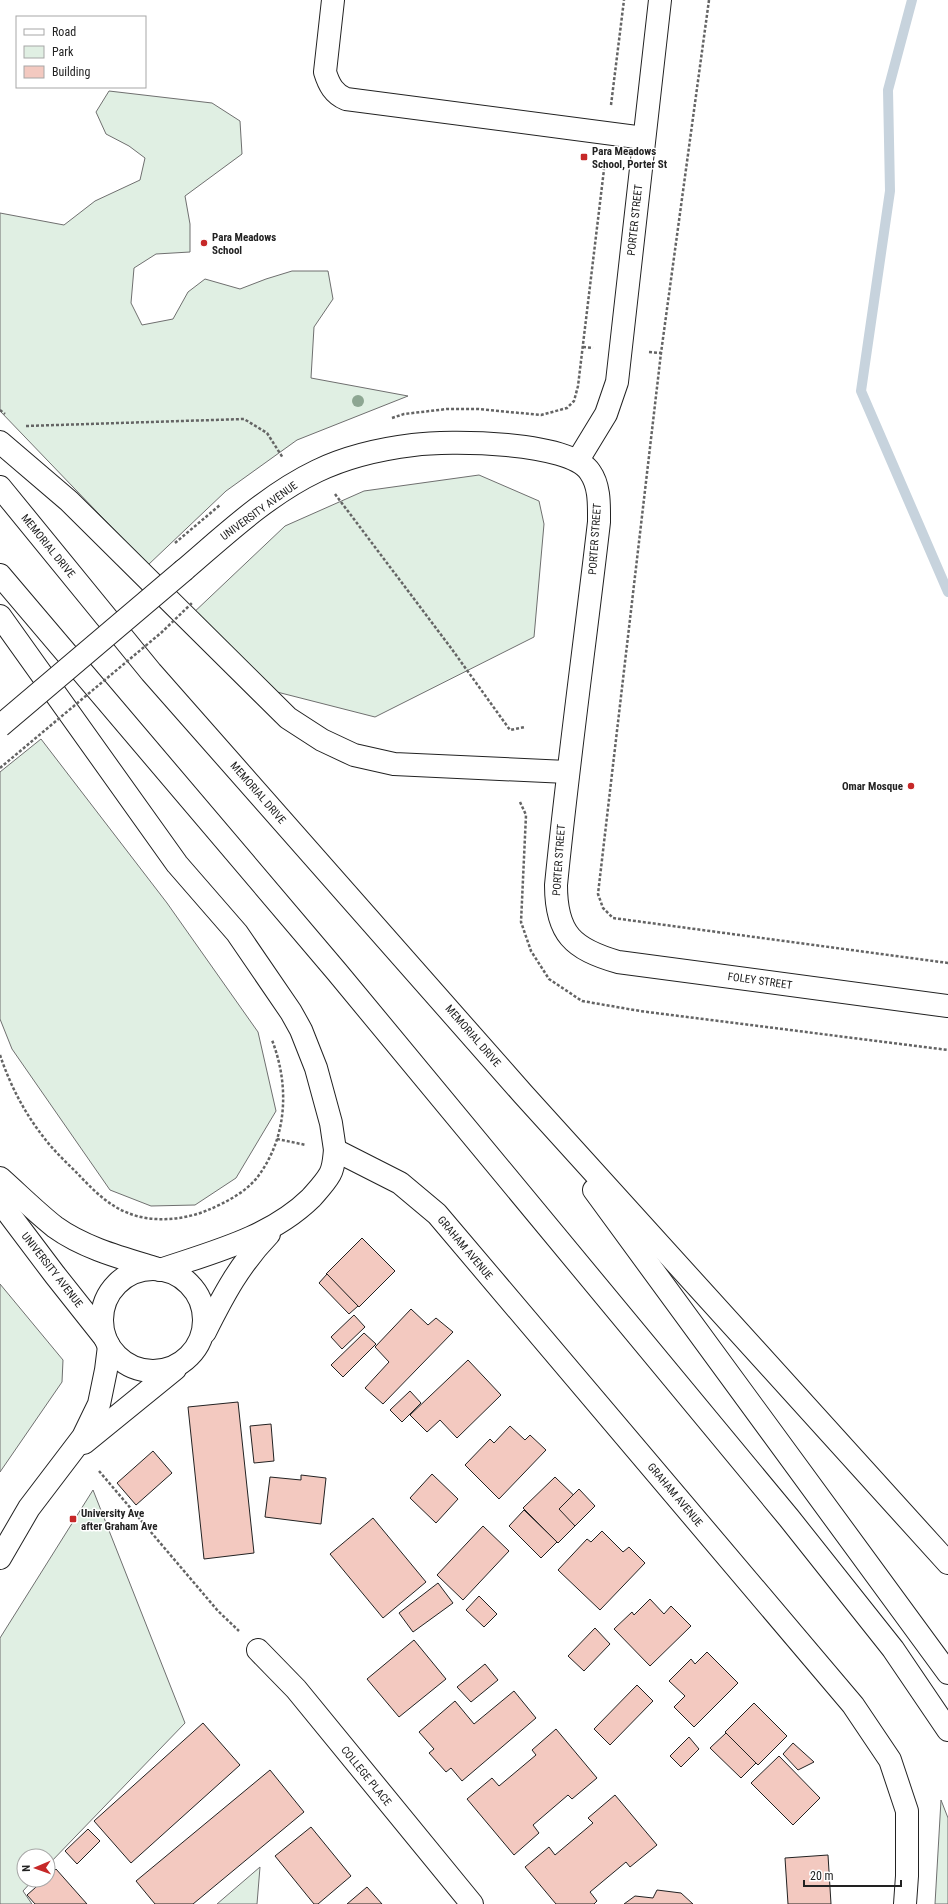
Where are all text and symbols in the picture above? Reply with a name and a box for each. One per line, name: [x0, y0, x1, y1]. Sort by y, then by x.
legend: [16, 16, 146, 88]
text: Road: [52, 25, 76, 39]
text: Park: [52, 45, 74, 59]
text: Building: [52, 65, 90, 79]
place label: Para Meadows School, Porter St: [592, 145, 668, 171]
marker: Para Meadows School, Porter St: [579, 152, 589, 162]
street label: PORTER STREET: [625, 183, 645, 256]
place label: Para Meadows School: [212, 231, 276, 257]
marker: Para Meadows School: [199, 238, 209, 248]
street label: UNIVERSITY AVENUE: [218, 479, 300, 543]
street label: PORTER STREET: [586, 503, 604, 575]
street label: MEMORIAL DRIVE: [18, 512, 78, 581]
street label: MEMORIAL DRIVE: [228, 759, 289, 827]
place label: Omar Mosque: [842, 780, 903, 793]
marker: Omar Mosque: [906, 781, 916, 791]
street label: PORTER STREET: [550, 824, 568, 896]
street label: FOLEY STREET: [727, 970, 793, 992]
street label: MEMORIAL DRIVE: [443, 1002, 504, 1070]
street label: GRAHAM AVENUE: [435, 1214, 496, 1283]
street label: UNIVERSITY AVENUE: [19, 1230, 86, 1311]
street label: GRAHAM AVENUE: [645, 1461, 706, 1530]
place label: University Ave after Graham Ave: [81, 1507, 157, 1533]
marker: University Ave after Graham Ave: [68, 1514, 78, 1524]
street label: COLLEGE PLACE: [338, 1744, 394, 1809]
north arrow: [16, 1848, 56, 1888]
scale bar: [804, 1862, 901, 1888]
text: N: [20, 1864, 33, 1872]
text: 20 m: [810, 1869, 834, 1883]

